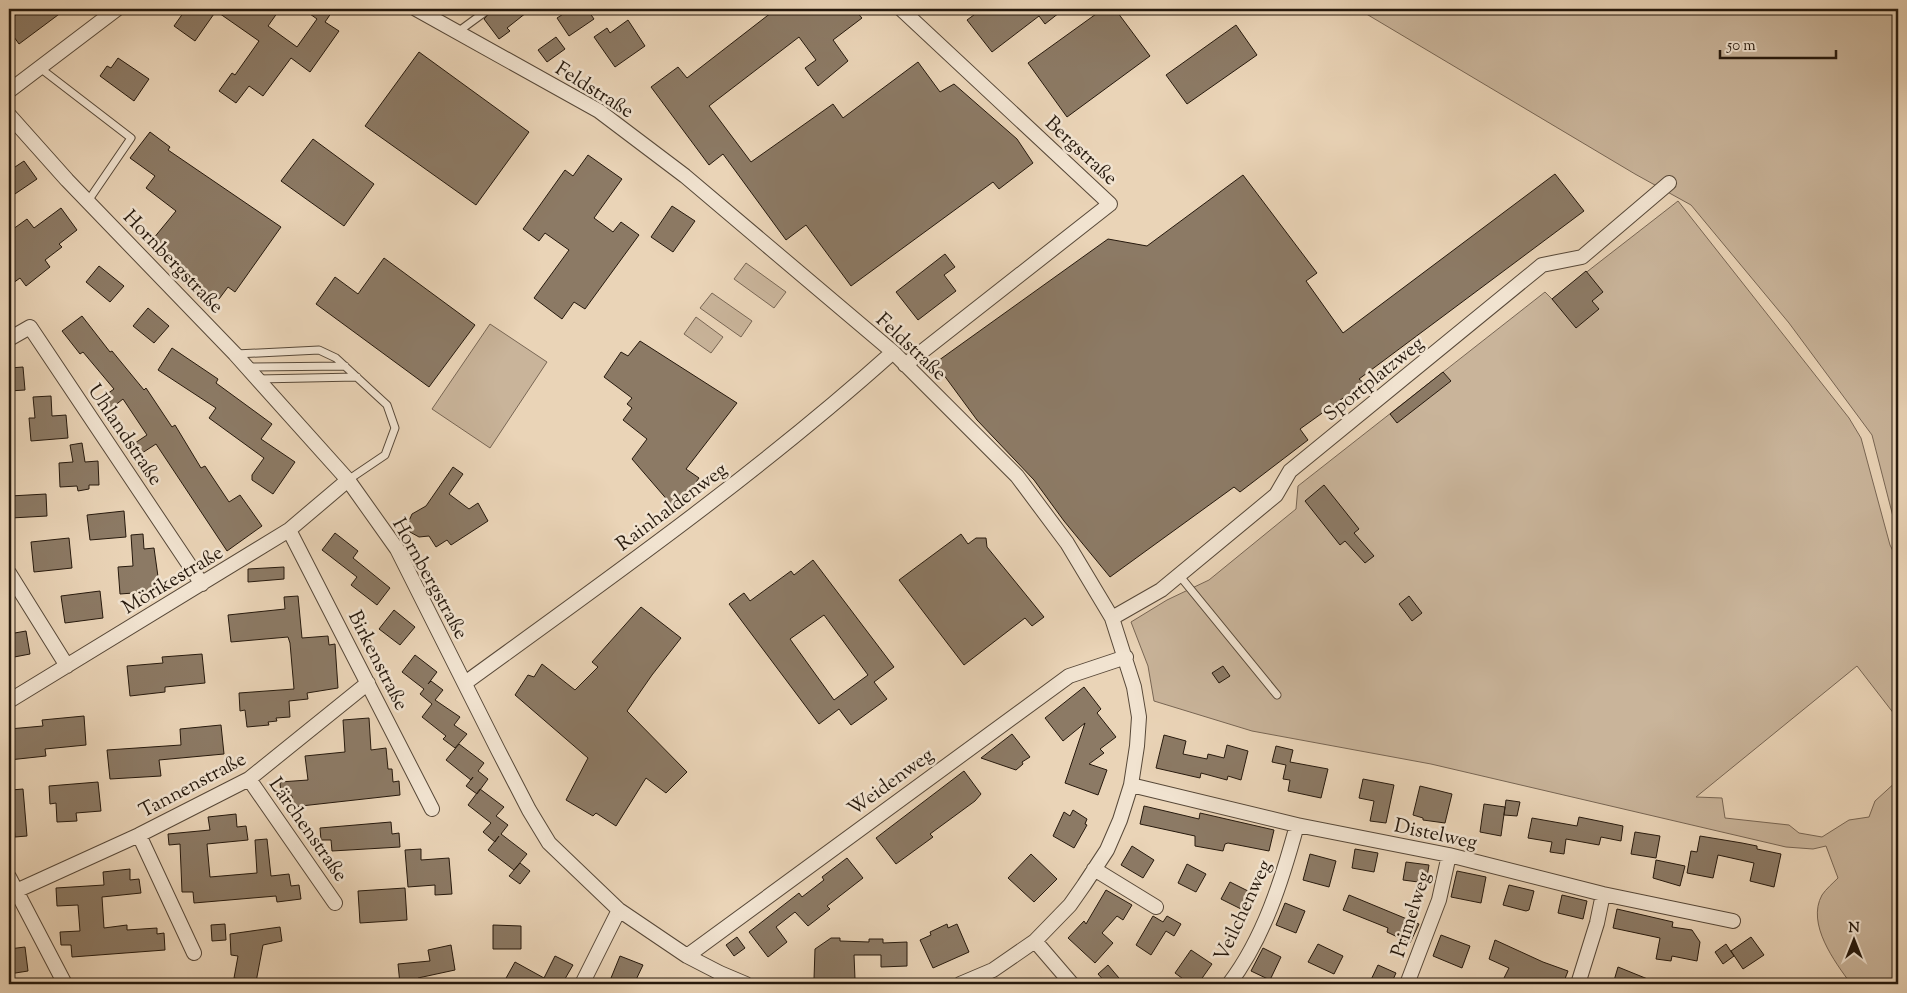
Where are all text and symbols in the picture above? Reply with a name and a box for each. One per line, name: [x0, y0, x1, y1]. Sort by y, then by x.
scale bar: [1720, 28, 1836, 60]
text: 50 m: [1726, 36, 1756, 57]
street label: Feldstraße: [549, 56, 639, 127]
street label: Bergstraße: [1037, 110, 1123, 193]
street label: Hornbergstraße: [115, 204, 229, 321]
street label: Feldstraße: [868, 307, 952, 388]
street label: Sportplatzweg: [1318, 330, 1431, 430]
street label: Uhlandstraße: [79, 379, 169, 492]
street label: Rainhaldenweg: [611, 456, 734, 559]
street label: Hornbergstraße: [383, 513, 474, 645]
street label: Mörikestraße: [117, 540, 229, 623]
street label: Birkenstraße: [339, 606, 414, 716]
street label: Weidenweg: [842, 742, 941, 824]
street label: Tannenstraße: [135, 746, 252, 827]
street label: Lärchenstraße: [260, 772, 354, 888]
street label: Distelweg: [1391, 813, 1480, 858]
street label: Veilchenweg: [1208, 855, 1281, 967]
street label: Primelweg: [1385, 868, 1440, 961]
north arrow: [1830, 916, 1880, 966]
text: N: [1848, 919, 1860, 939]

